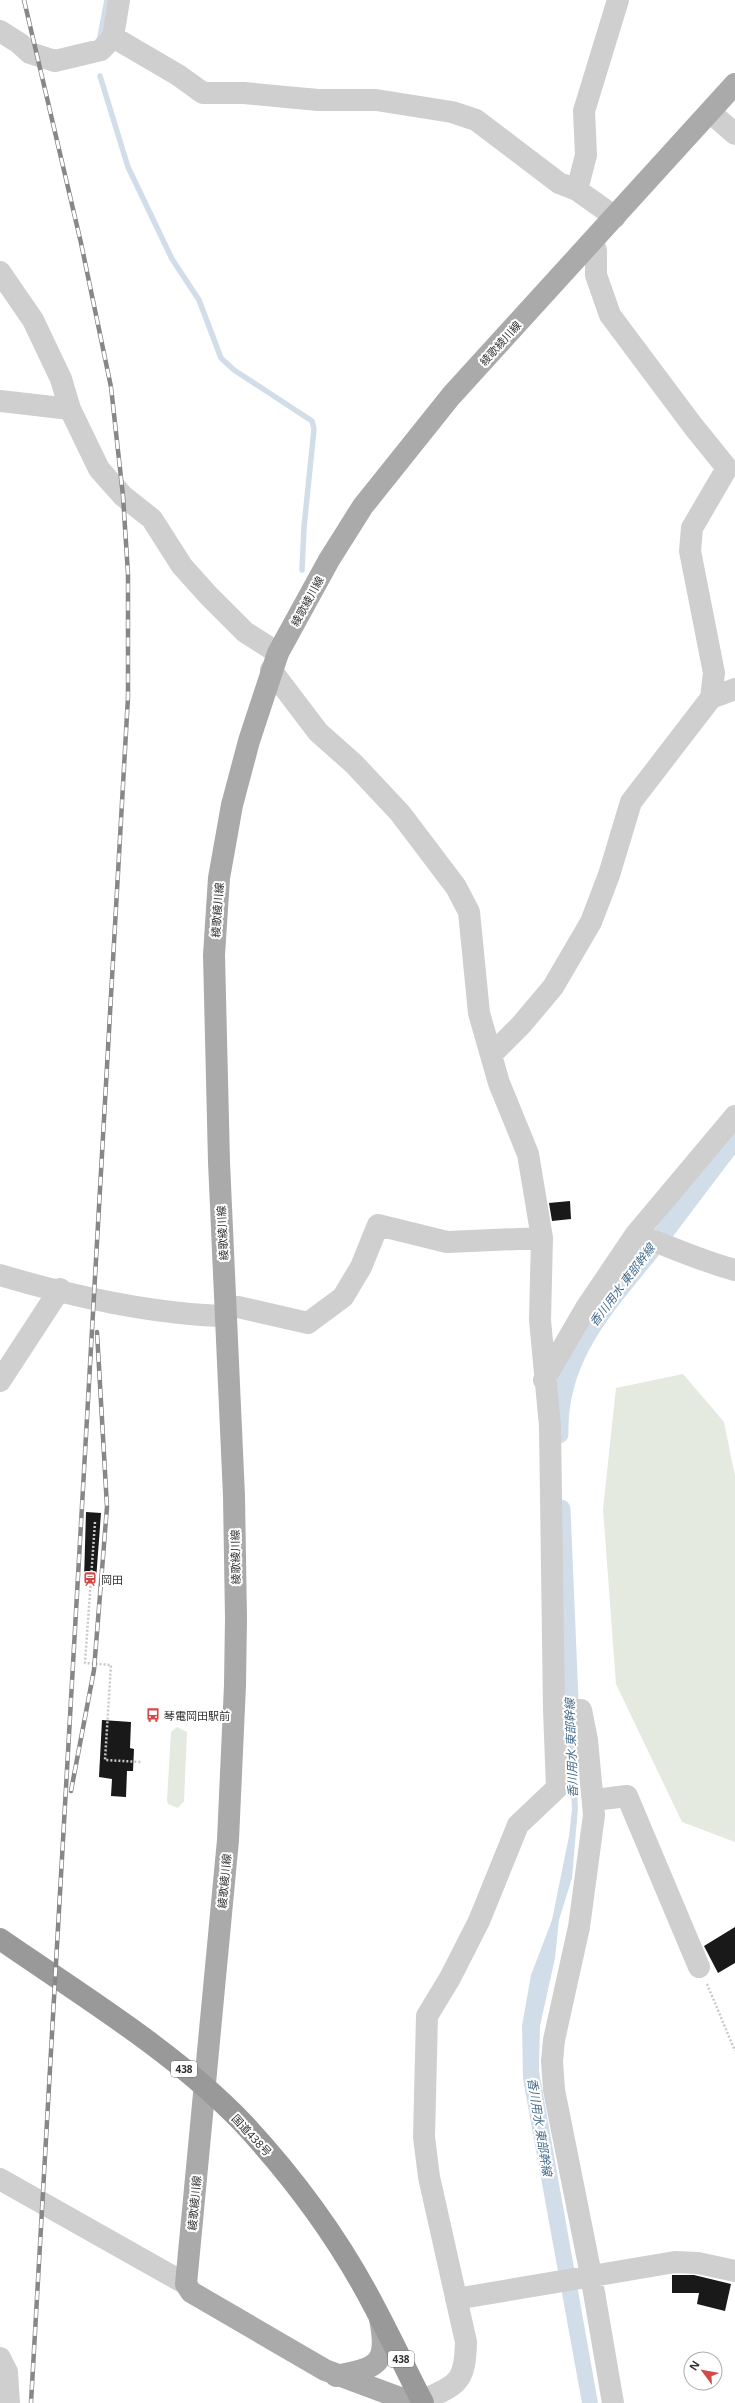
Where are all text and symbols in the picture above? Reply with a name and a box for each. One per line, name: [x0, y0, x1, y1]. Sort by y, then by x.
street label: 綾歌綾川線: [476, 318, 524, 368]
street label: 綾歌綾川線: [287, 573, 327, 629]
street label: 綾歌綾川線: [208, 882, 226, 938]
street label: 綾歌綾川線: [213, 1205, 231, 1261]
water label: 香川用水 東部幹線: [585, 1239, 660, 1330]
street label: 綾歌綾川線: [227, 1529, 243, 1585]
station icon: 岡田: [82, 1571, 98, 1587]
place label: 岡田: [101, 1572, 123, 1587]
water label: 香川用水 東部幹線: [561, 1696, 581, 1798]
bus stop icon: 琴電岡田駅前: [145, 1707, 161, 1723]
place label: 琴電岡田駅前: [164, 1708, 230, 1723]
street label: 綾歌綾川線: [214, 1853, 234, 1909]
road number: 438: [171, 2061, 197, 2077]
water label: 香川用水 東部幹線: [524, 2077, 556, 2179]
street label: 国道438号: [229, 2111, 275, 2159]
street label: 綾歌綾川線: [184, 2175, 204, 2231]
road number: 438: [388, 2351, 414, 2367]
north arrow: [683, 2351, 723, 2391]
text: N: [685, 2358, 703, 2373]

